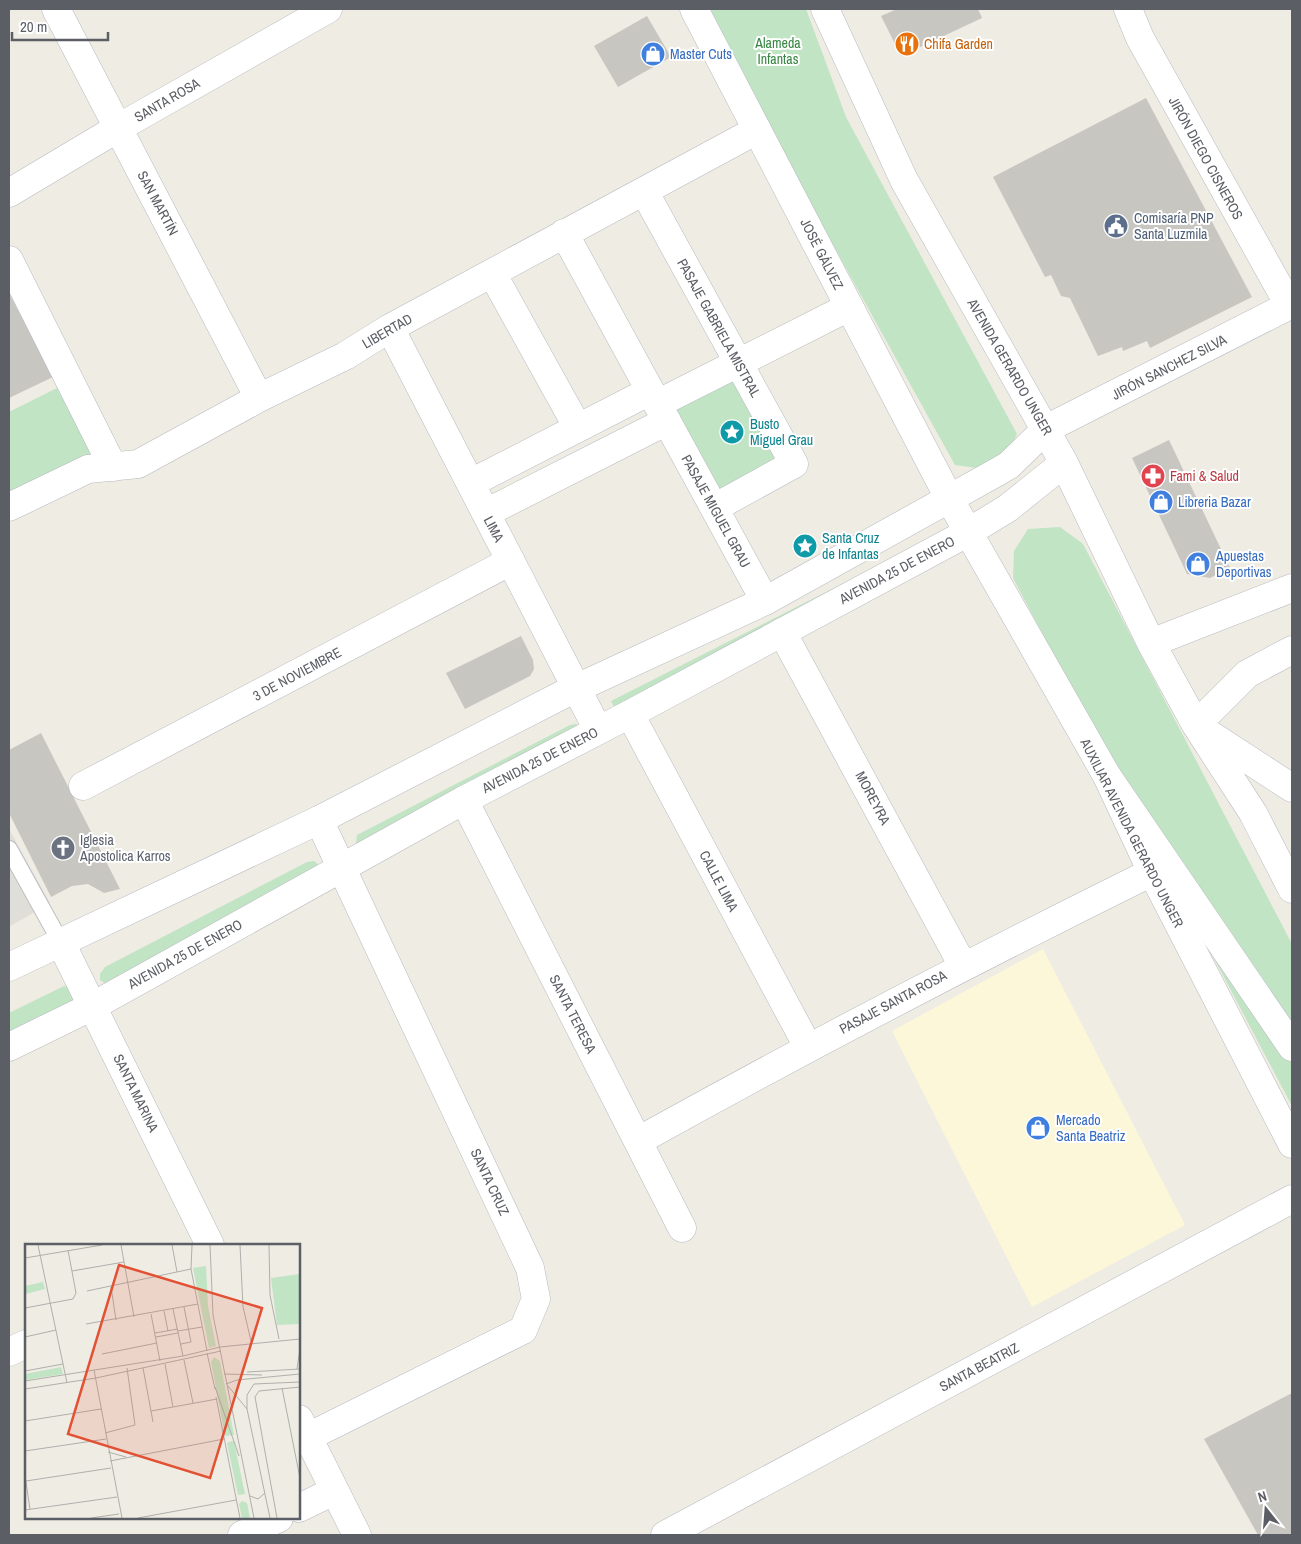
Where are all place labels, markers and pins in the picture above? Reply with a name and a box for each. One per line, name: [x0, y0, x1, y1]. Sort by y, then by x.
restaurant icon: Chifa Garden: [894, 31, 920, 57]
place label: Chifa Garden: [924, 35, 993, 53]
shop icon: Master Cuts: [640, 41, 666, 67]
place label: Master Cuts: [670, 45, 732, 63]
place label: Comisaría PNP Santa Luzmila: [1134, 209, 1214, 243]
public building icon: Comisaría PNP Santa Luzmila: [1103, 213, 1129, 239]
place label: Busto Miguel Grau: [750, 415, 813, 449]
place icon: Busto Miguel Grau: [719, 419, 745, 445]
pharmacy icon: Fami & Salud: [1140, 463, 1166, 489]
place label: Fami & Salud: [1170, 467, 1239, 485]
shop icon: Libreria Bazar: [1148, 489, 1174, 515]
place label: Libreria Bazar: [1178, 493, 1251, 511]
place label: Santa Cruz de Infantas: [822, 529, 880, 563]
place icon: Santa Cruz de Infantas: [792, 533, 818, 559]
place label: Apuestas Deportivas: [1215, 547, 1272, 581]
shop icon: Apuestas Deportivas: [1185, 551, 1211, 577]
place label: Iglesia Apostolica Karros: [79, 831, 171, 865]
church icon: Iglesia Apostolica Karros: [50, 835, 76, 861]
place label: Mercado Santa Beatriz: [1056, 1111, 1126, 1145]
shop icon: Mercado Santa Beatriz: [1025, 1115, 1051, 1141]

